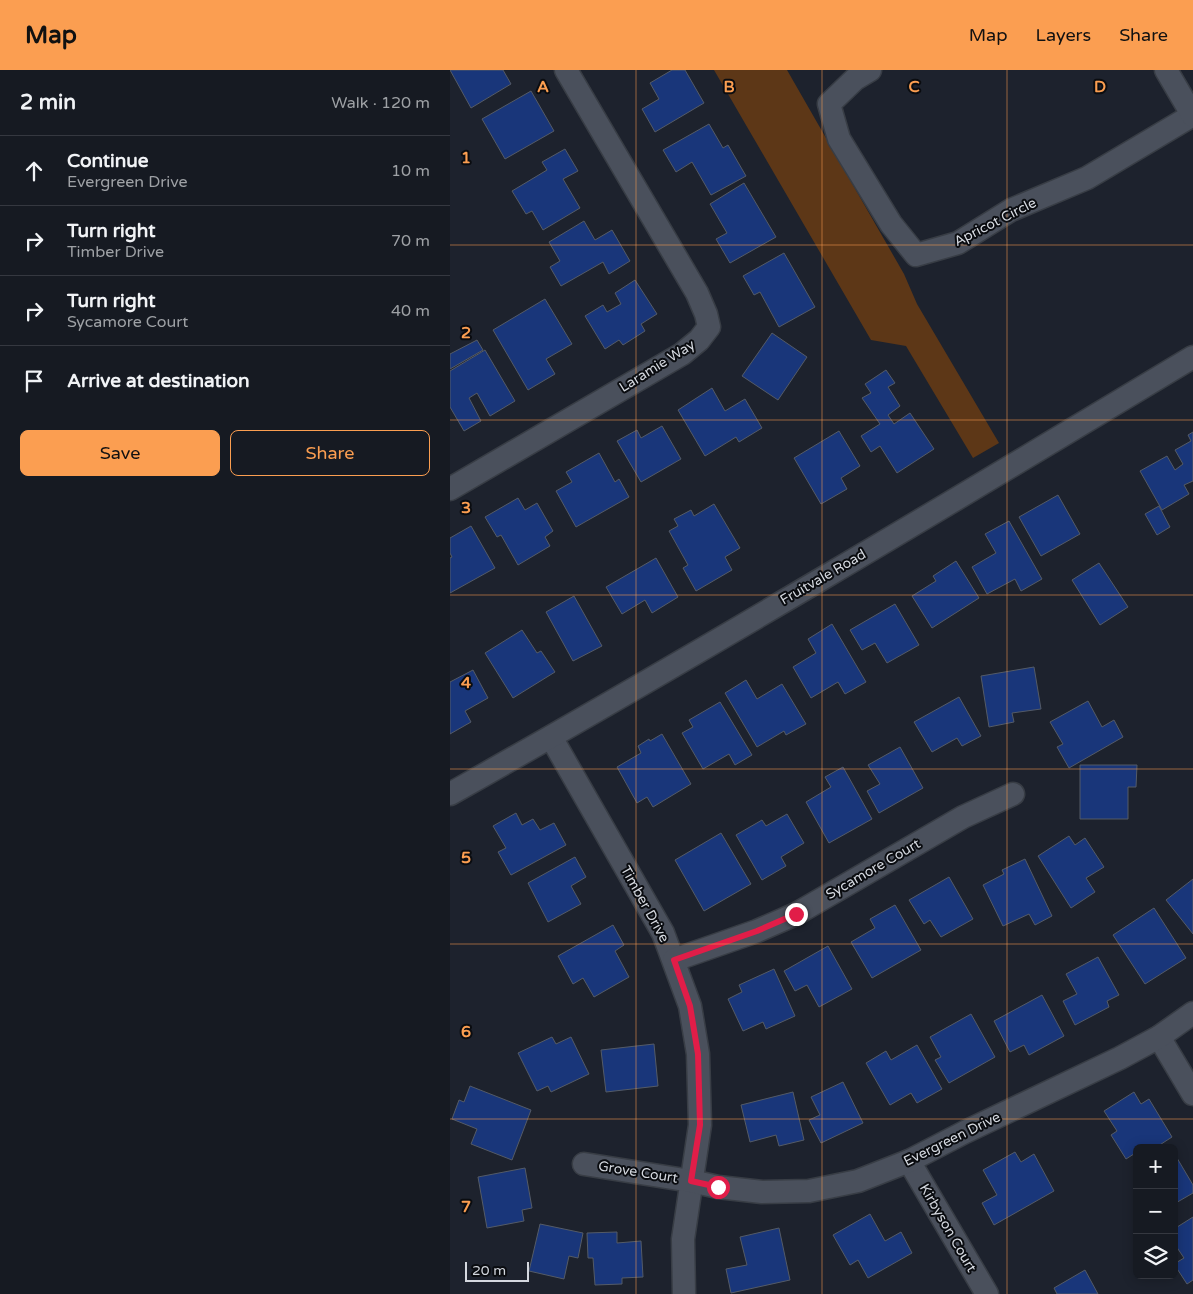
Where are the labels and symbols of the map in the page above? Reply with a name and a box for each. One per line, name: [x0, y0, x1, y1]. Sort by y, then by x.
text: A: [537, 77, 549, 97]
text: B: [723, 77, 735, 97]
text: C: [908, 77, 920, 97]
text: D: [1094, 77, 1106, 97]
text: 1: [461, 148, 471, 168]
street label: Apricot Circle: [951, 194, 1039, 250]
text: 2: [461, 323, 471, 343]
street label: Laramie Way: [616, 336, 698, 396]
text: 3: [461, 498, 471, 518]
street label: Fruitvale Road: [777, 546, 869, 608]
text: 4: [461, 673, 471, 693]
street label: Sycamore Court: [823, 835, 924, 903]
text: 5: [461, 848, 471, 868]
street label: Timber Drive: [617, 863, 673, 945]
route end: [785, 903, 808, 926]
text: 6: [461, 1022, 471, 1042]
street label: Evergreen Drive: [901, 1108, 1003, 1170]
street label: Grove Court: [597, 1157, 680, 1187]
route start: [707, 1176, 730, 1199]
street label: Kirbyson Court: [916, 1181, 980, 1276]
text: 7: [461, 1197, 471, 1217]
scale bar: [465, 1259, 529, 1282]

